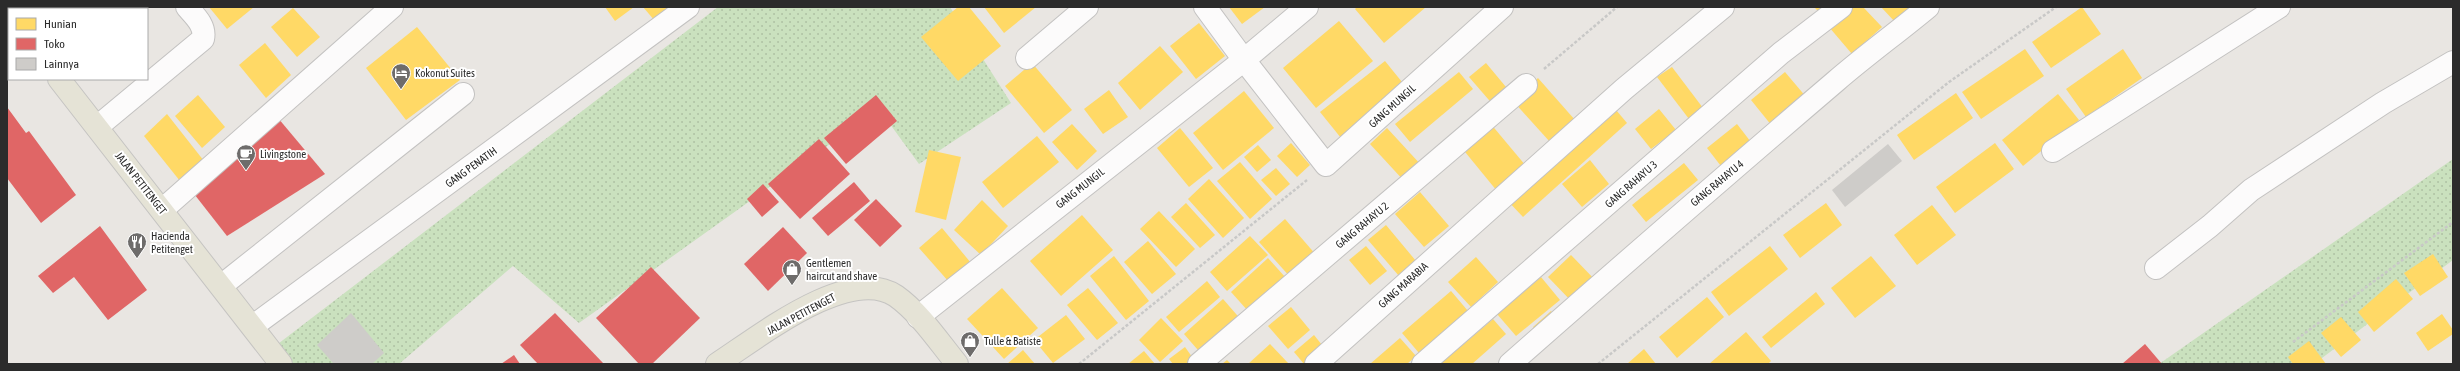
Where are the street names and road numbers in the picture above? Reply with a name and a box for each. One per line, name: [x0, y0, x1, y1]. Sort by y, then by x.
street label: GANG MUNGIL: [1366, 82, 1418, 130]
street label: GANG PENATIH: [443, 144, 499, 190]
street label: JALAN PETITENGET: [113, 150, 169, 217]
street label: GANG RAHAYU 4: [1688, 157, 1746, 209]
street label: GANG RAHAYU 3: [1602, 158, 1660, 210]
street label: GANG MUNGIL: [1053, 165, 1107, 211]
street label: GANG RAHAYU 2: [1333, 199, 1391, 251]
street label: GANG MARABIA: [1376, 259, 1431, 310]
street label: JALAN PETITENGET: [765, 291, 837, 337]

